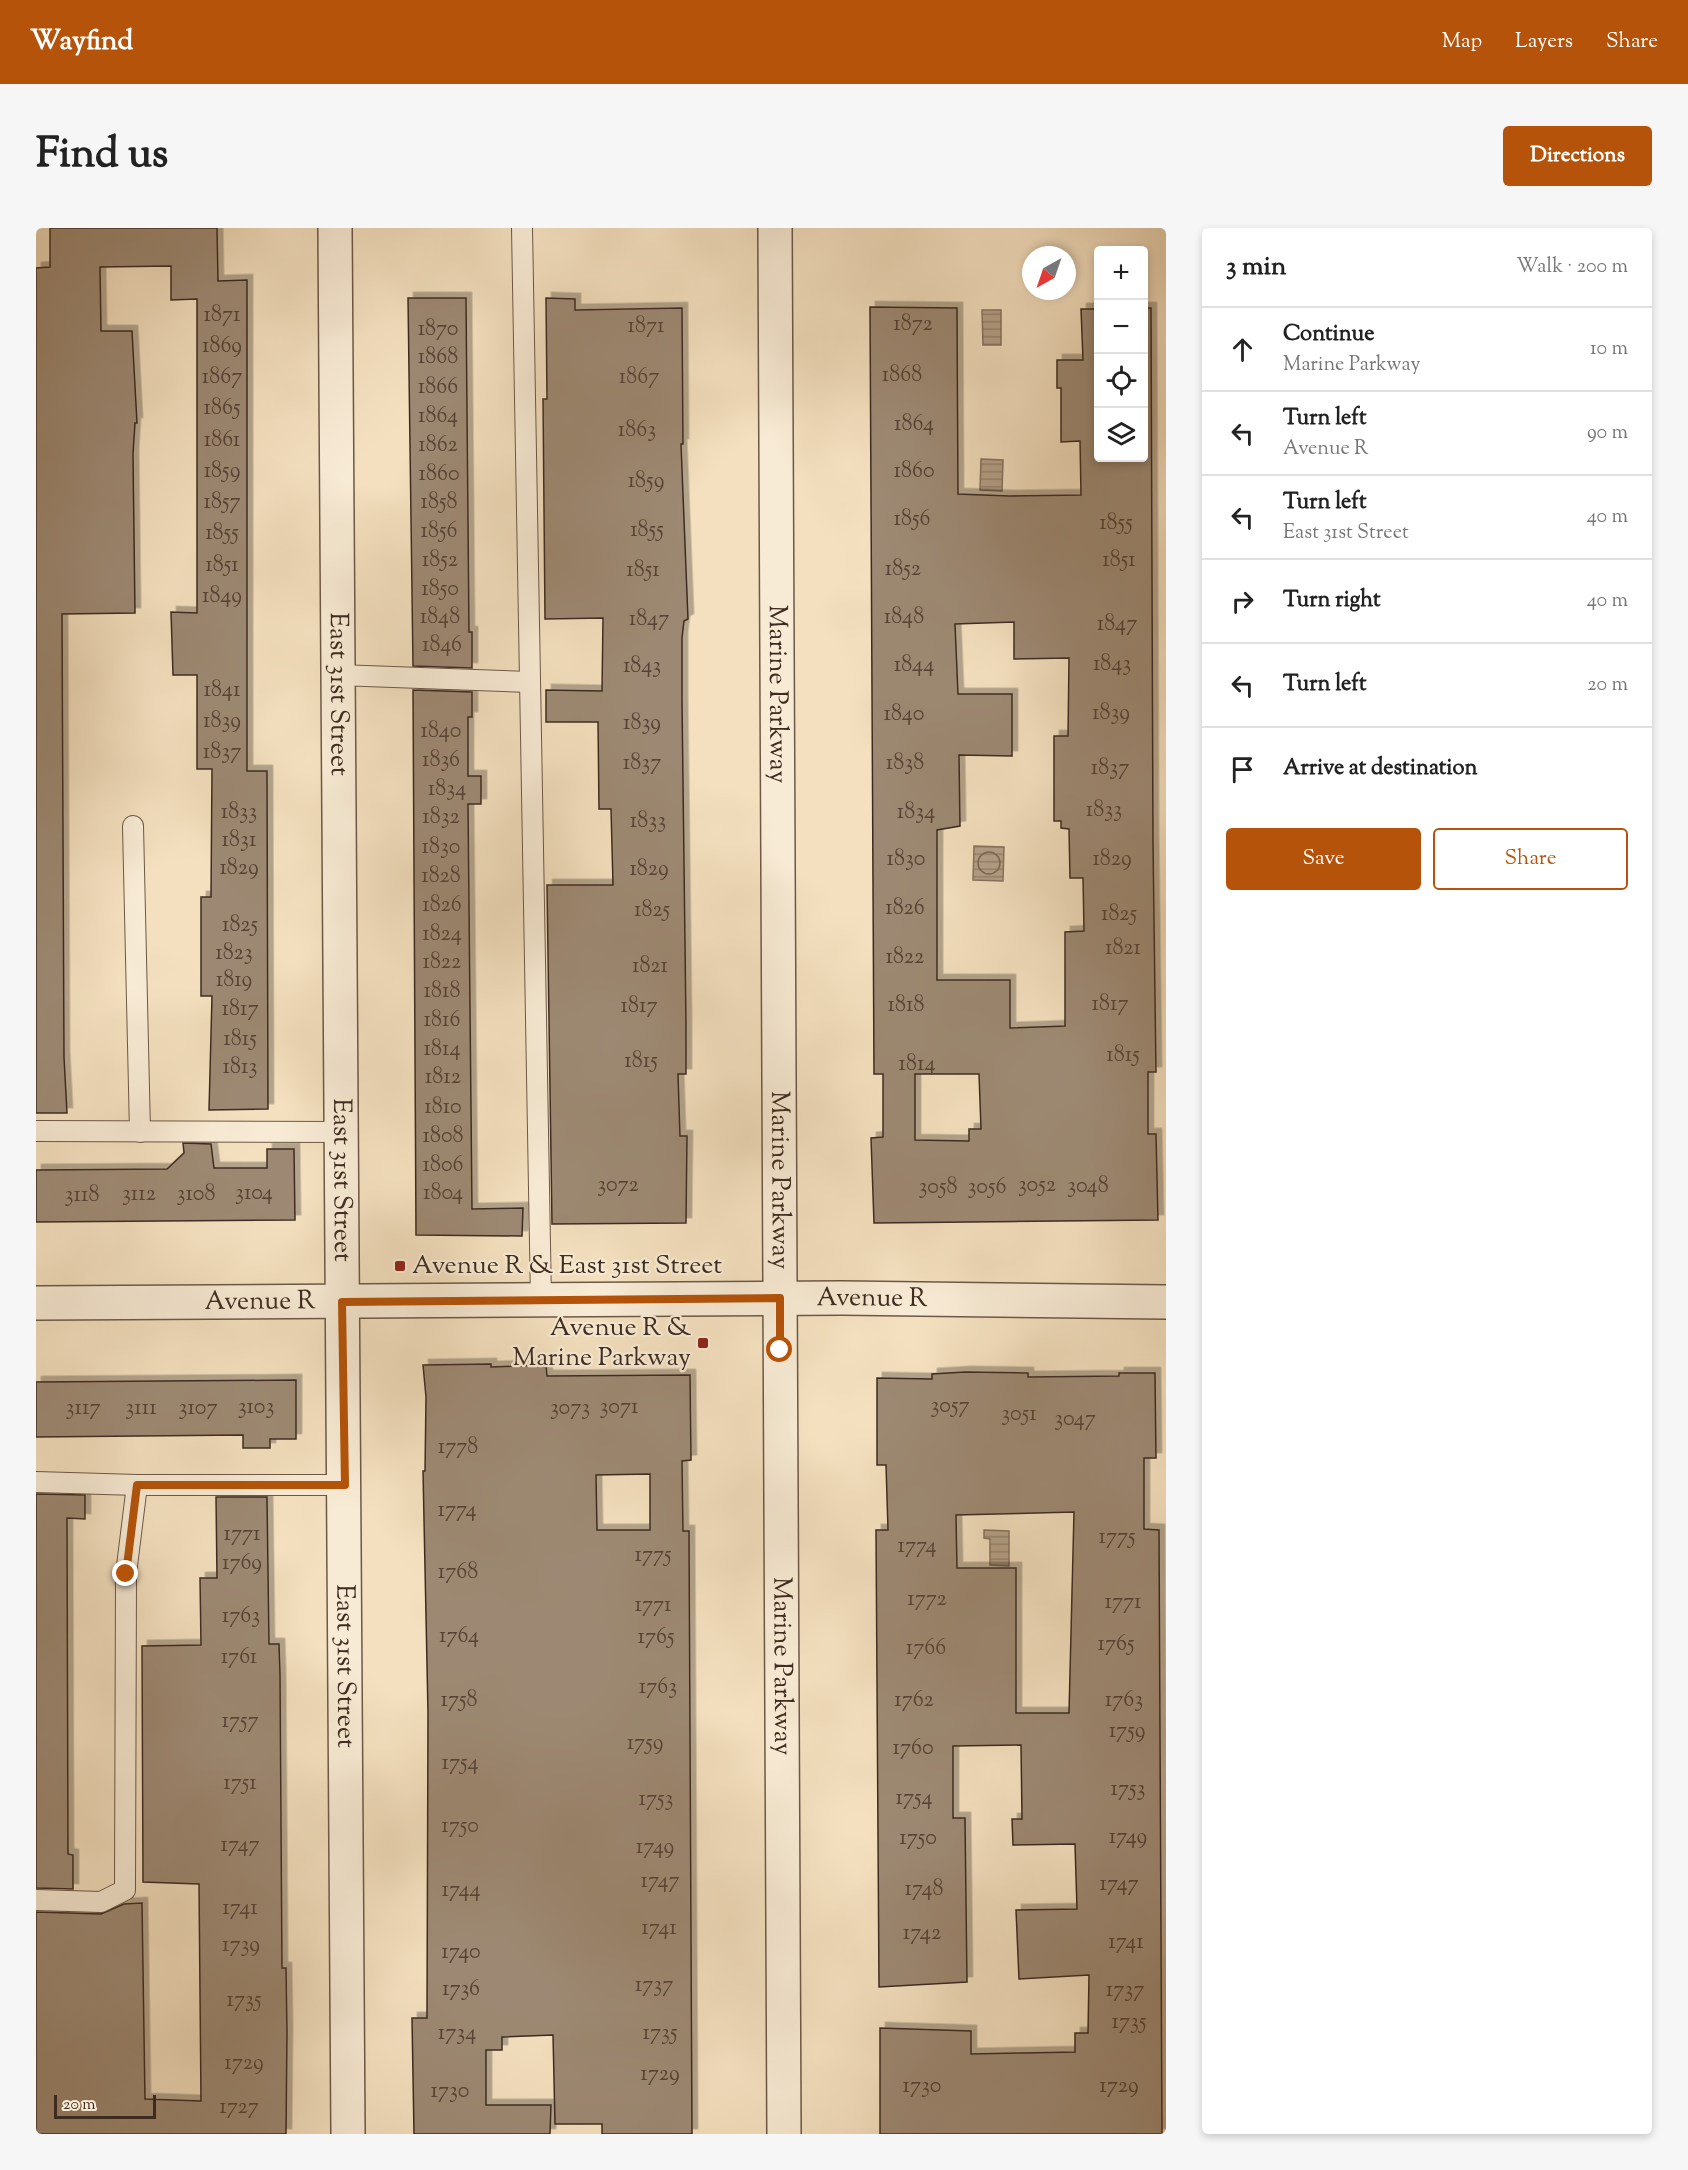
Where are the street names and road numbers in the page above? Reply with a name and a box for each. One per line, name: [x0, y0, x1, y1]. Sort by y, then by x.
street label: Marine Parkway: [758, 605, 796, 784]
street label: East 31st Street: [319, 612, 357, 776]
street label: Marine Parkway: [761, 1091, 798, 1269]
street label: East 31st Street: [322, 1098, 361, 1262]
street label: Avenue R: [816, 1279, 928, 1318]
street label: Avenue R: [204, 1283, 316, 1320]
street label: Marine Parkway: [763, 1577, 801, 1755]
street label: East 31st Street: [326, 1584, 364, 1748]

